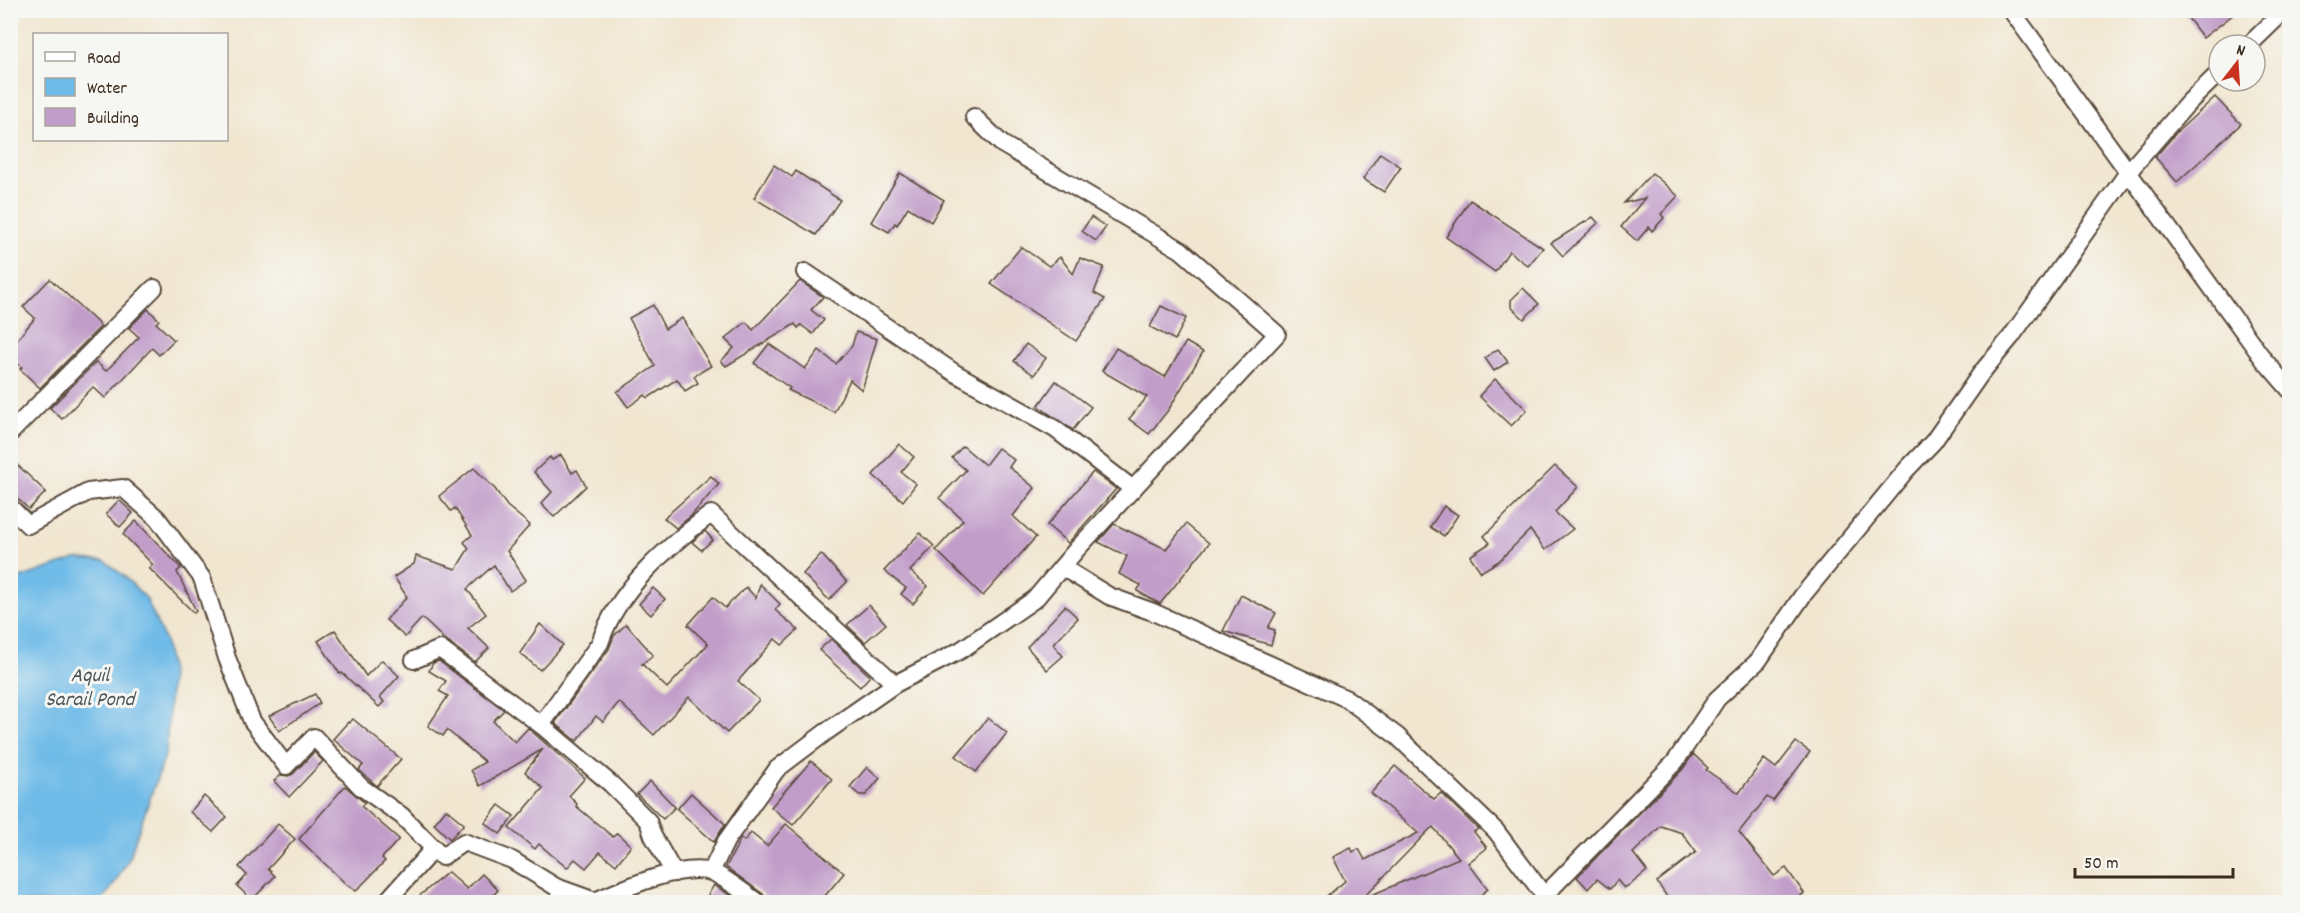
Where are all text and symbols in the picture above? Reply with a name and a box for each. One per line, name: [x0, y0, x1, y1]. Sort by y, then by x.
legend: [33, 33, 228, 141]
north arrow: [2207, 33, 2267, 93]
text: N: [2234, 39, 2248, 63]
text: Road: [87, 47, 121, 72]
text: Water: [87, 77, 127, 102]
text: Building: [87, 107, 139, 132]
water label: Aquil Sarail Pond: [46, 662, 138, 716]
scale bar: [2075, 841, 2232, 879]
text: 50 m: [2084, 852, 2119, 877]

